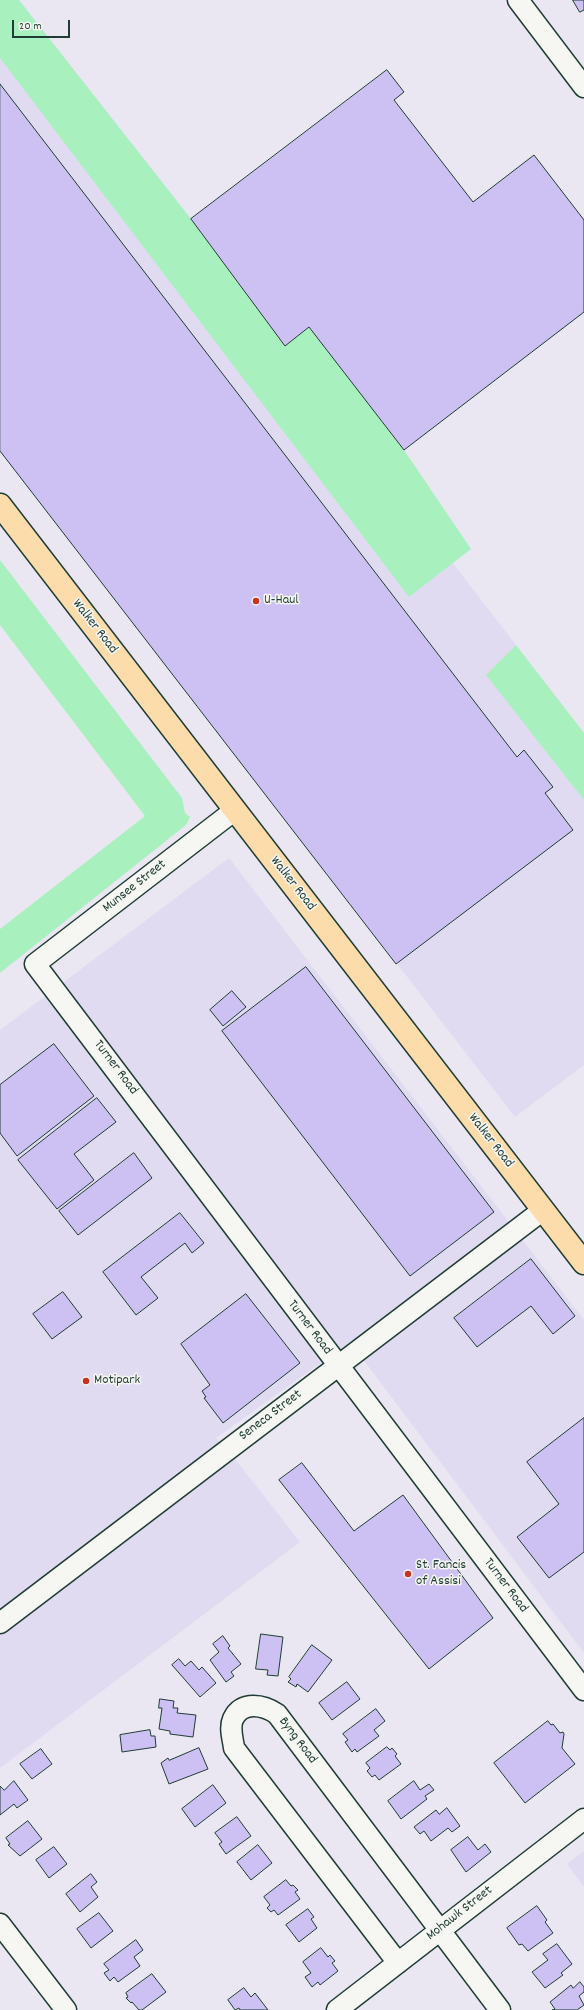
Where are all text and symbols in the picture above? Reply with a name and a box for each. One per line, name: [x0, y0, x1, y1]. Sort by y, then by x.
scale bar: [14, 12, 72, 38]
text: 20 m: [19, 18, 42, 35]
place label: U-Haul: [264, 593, 299, 609]
street label: Walker Road: [68, 596, 120, 658]
marker: U-Haul: [251, 596, 261, 606]
street label: Walker Road: [266, 853, 318, 915]
street label: Munsee Street: [100, 857, 170, 917]
street label: Turner Road: [89, 1037, 141, 1099]
street label: Walker Road: [464, 1110, 516, 1172]
street label: Turner Road: [283, 1297, 335, 1359]
place label: Motipark: [94, 1373, 140, 1389]
marker: Motipark: [81, 1376, 91, 1386]
street label: Seneca Street: [236, 1387, 306, 1445]
street label: Turner Road: [479, 1555, 531, 1617]
place label: St. Fancis of Assisi: [416, 1558, 466, 1590]
marker: St. Fancis of Assisi: [403, 1569, 413, 1579]
street label: Byng Road: [274, 1714, 320, 1768]
street label: Mohawk Street: [424, 1883, 496, 1945]

